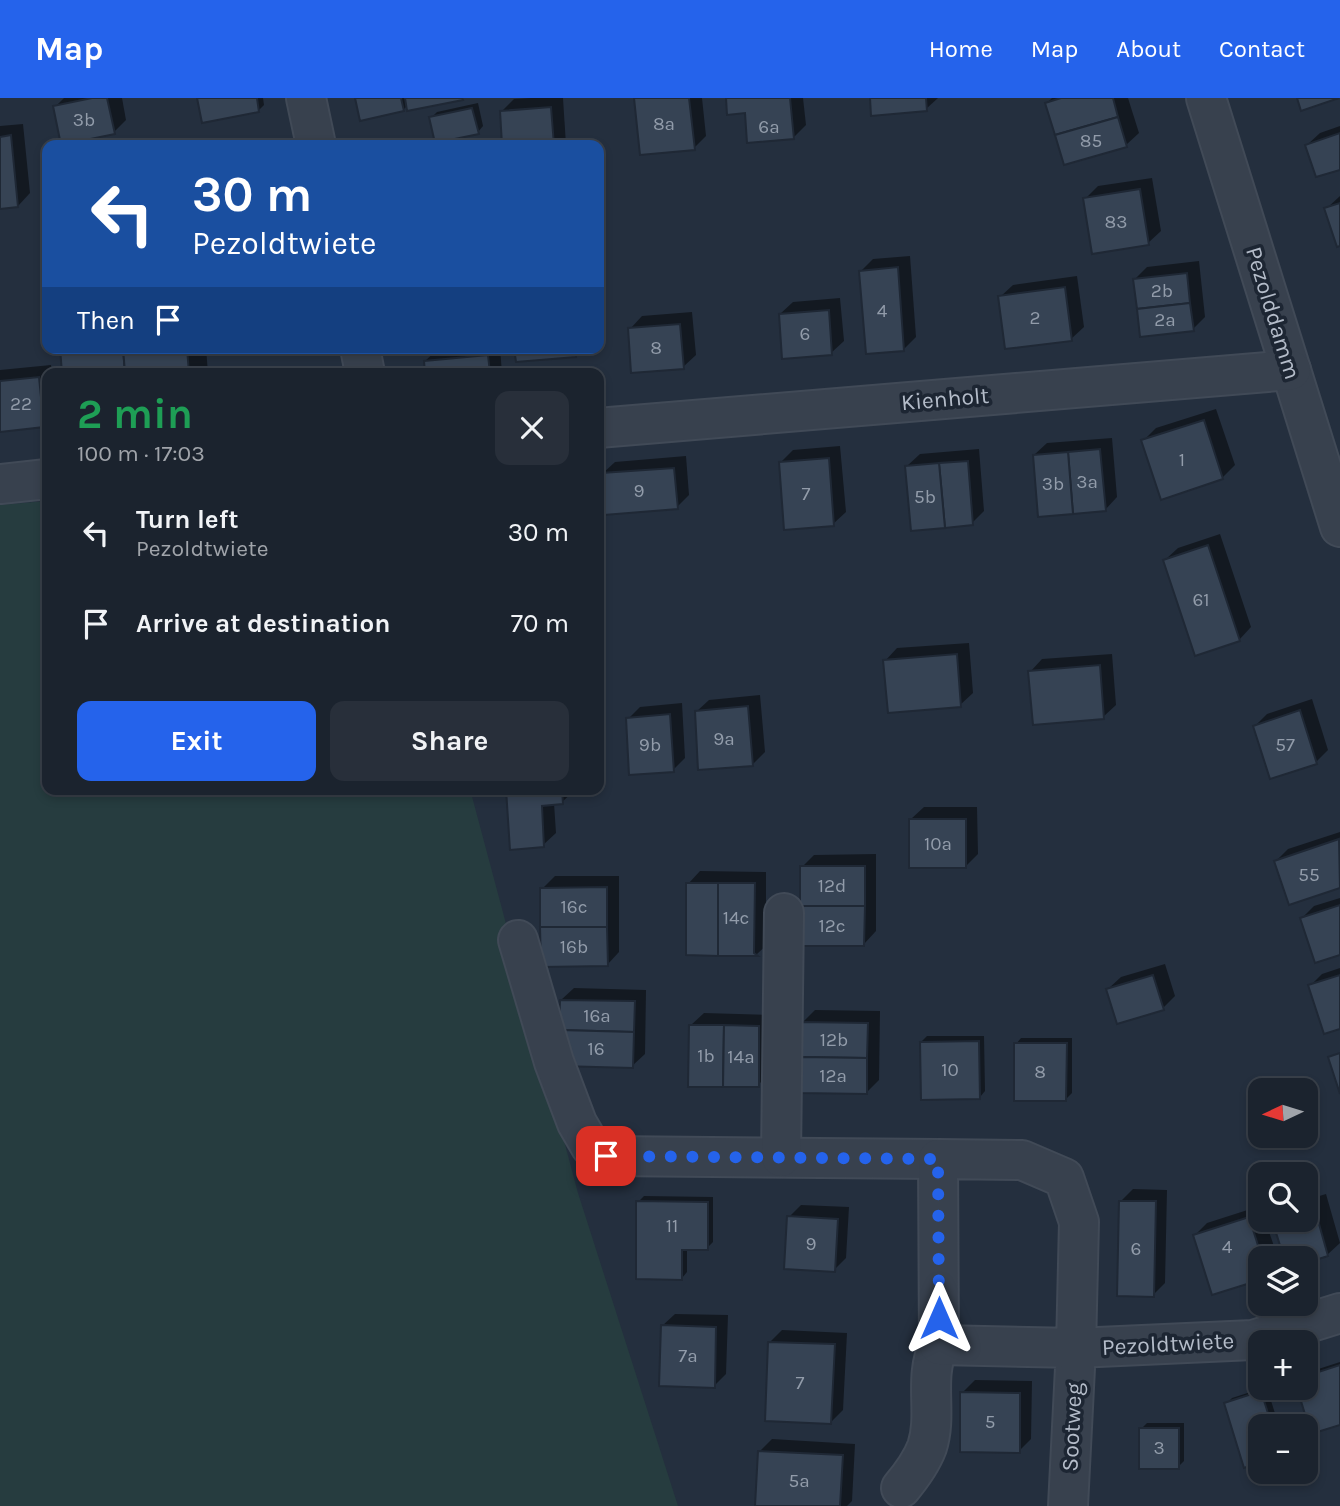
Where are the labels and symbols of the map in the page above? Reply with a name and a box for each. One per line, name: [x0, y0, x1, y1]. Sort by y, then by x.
house number: 3b: [73, 109, 95, 131]
house number: 8a: [653, 113, 675, 135]
house number: 6a: [758, 116, 780, 138]
house number: 85: [1080, 130, 1102, 152]
house number: 83: [1105, 211, 1127, 233]
street label: Pezolddamm: [1240, 243, 1306, 383]
house number: 2b: [1151, 280, 1173, 302]
house number: 4: [877, 300, 888, 322]
house number: 2: [1029, 307, 1041, 329]
house number: 2a: [1154, 309, 1176, 331]
house number: 6: [800, 323, 810, 345]
house number: 8: [650, 337, 662, 359]
street label: Kienholt: [900, 382, 990, 416]
house number: 22: [10, 393, 32, 415]
house number: 1: [1179, 449, 1185, 471]
house number: 3a: [1076, 471, 1098, 493]
house number: 3b: [1042, 473, 1064, 495]
house number: 9: [633, 480, 645, 502]
house number: 7: [802, 483, 811, 505]
house number: 5b: [914, 486, 936, 508]
house number: 61: [1192, 589, 1210, 611]
house number: 9a: [713, 728, 735, 750]
house number: 9b: [639, 734, 661, 756]
house number: 57: [1275, 734, 1295, 756]
house number: 10a: [924, 833, 952, 855]
house number: 55: [1298, 864, 1320, 886]
house number: 12d: [818, 875, 846, 897]
house number: 16c: [561, 896, 587, 918]
house number: 14c: [723, 907, 749, 929]
house number: 12c: [818, 915, 846, 937]
house number: 16b: [560, 936, 588, 958]
house number: 16a: [583, 1005, 611, 1027]
house number: 12b: [820, 1029, 848, 1051]
house number: 16: [587, 1038, 605, 1060]
house number: 1b: [697, 1045, 715, 1067]
house number: 14a: [727, 1046, 755, 1068]
house number: 10: [941, 1059, 959, 1081]
house number: 8: [1034, 1061, 1046, 1083]
house number: 12a: [819, 1065, 847, 1087]
north arrow: [1248, 1078, 1318, 1148]
pin: [576, 1126, 636, 1186]
house number: 11: [666, 1215, 678, 1237]
house number: 9: [805, 1233, 817, 1255]
house number: 4: [1222, 1236, 1233, 1258]
house number: 6: [1131, 1238, 1141, 1260]
position arrow: [902, 1281, 976, 1355]
street label: Pezoldtwiete: [1101, 1327, 1235, 1361]
house number: 7a: [678, 1345, 698, 1367]
house number: 7: [796, 1372, 805, 1394]
street label: Sootweg: [1056, 1382, 1088, 1472]
house number: 5: [985, 1411, 995, 1433]
house number: 3: [1153, 1437, 1165, 1459]
house number: 5a: [788, 1470, 810, 1492]

